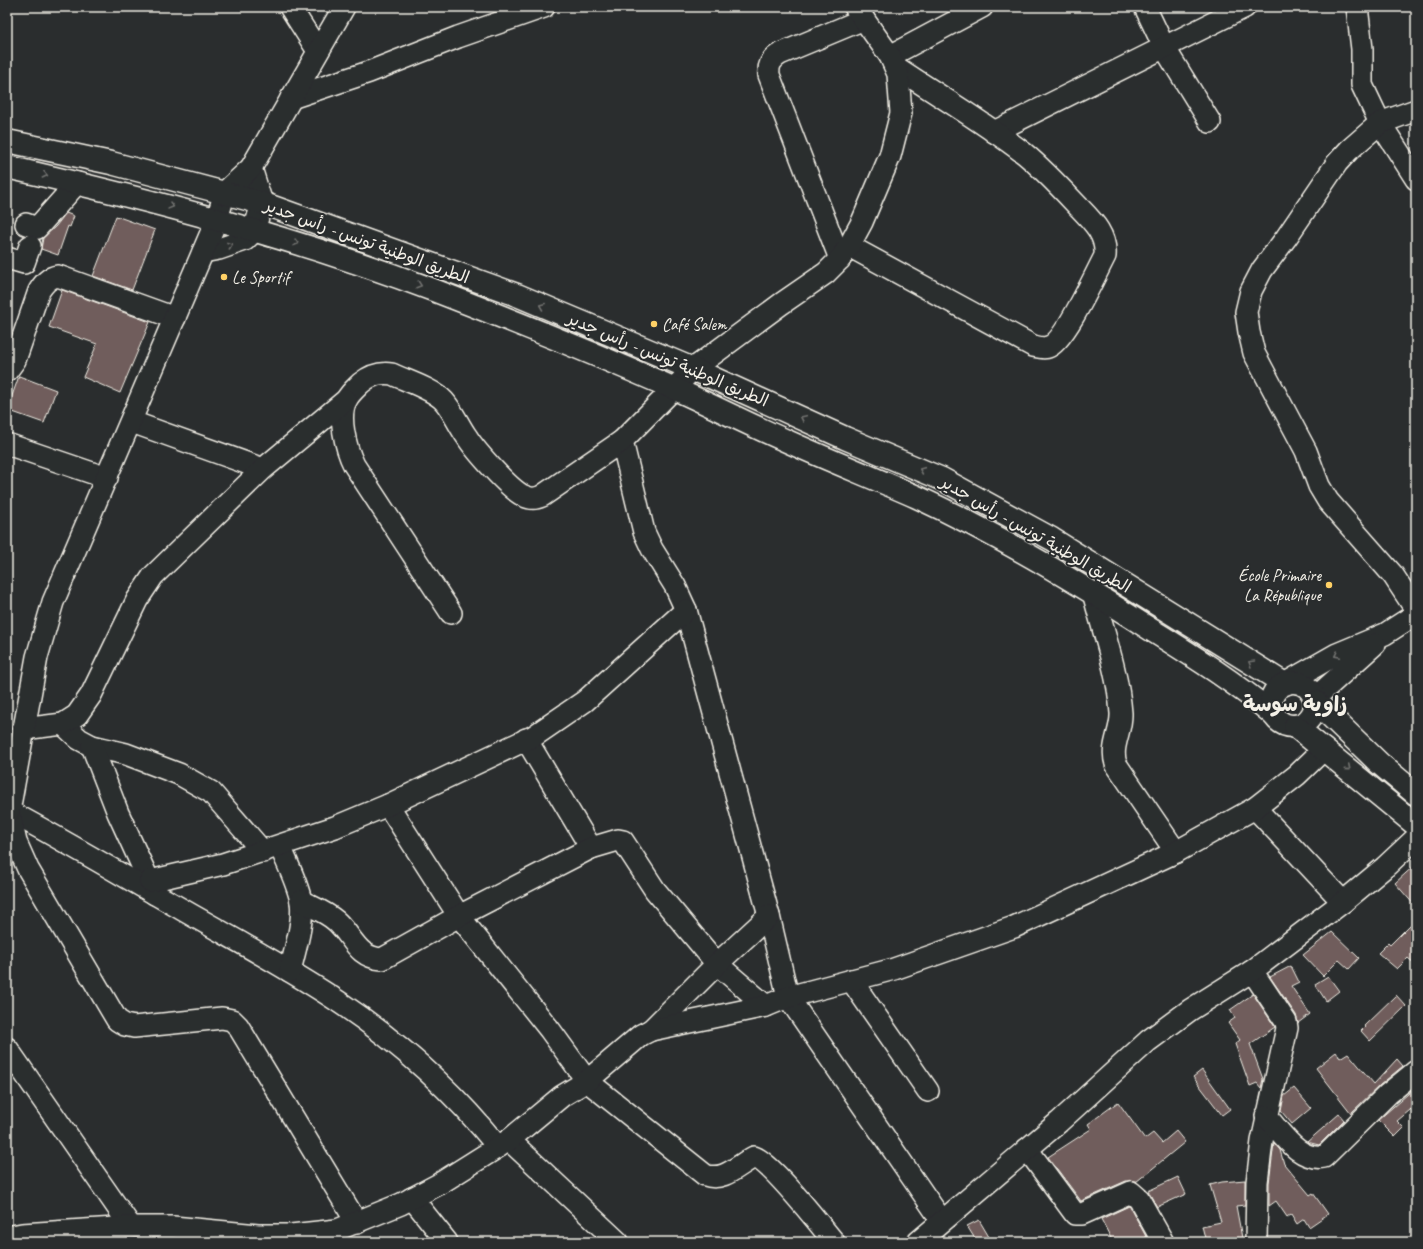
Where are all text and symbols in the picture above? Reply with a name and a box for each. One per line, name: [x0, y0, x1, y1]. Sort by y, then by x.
one-way arrow: [42, 171, 48, 179]
street label: الطريق الوطنية تونس - رأس جدير: [260, 194, 472, 288]
one-way arrow: [168, 201, 175, 210]
one-way arrow: [292, 238, 299, 247]
one-way arrow: [227, 242, 234, 250]
place label: Le Sportif: [232, 267, 293, 288]
marker: Le Sportif: [219, 272, 229, 282]
one-way arrow: [415, 281, 422, 289]
one-way arrow: [539, 302, 546, 310]
street label: الطريق الوطنية تونس - رأس جدير: [562, 307, 772, 411]
place label: Café Salem: [662, 314, 728, 335]
marker: Café Salem: [649, 319, 659, 329]
one-way arrow: [800, 415, 807, 423]
one-way arrow: [919, 467, 926, 475]
street label: الطريق الوطنية تونس - رأس جدير: [935, 470, 1135, 598]
place label: École Primaire La République: [1238, 564, 1322, 606]
marker: École Primaire La République: [1324, 580, 1334, 590]
one-way arrow: [1333, 650, 1341, 657]
one-way arrow: [1248, 661, 1255, 668]
district label: زاوية سوسة: [1243, 691, 1347, 717]
one-way arrow: [1343, 764, 1350, 771]

